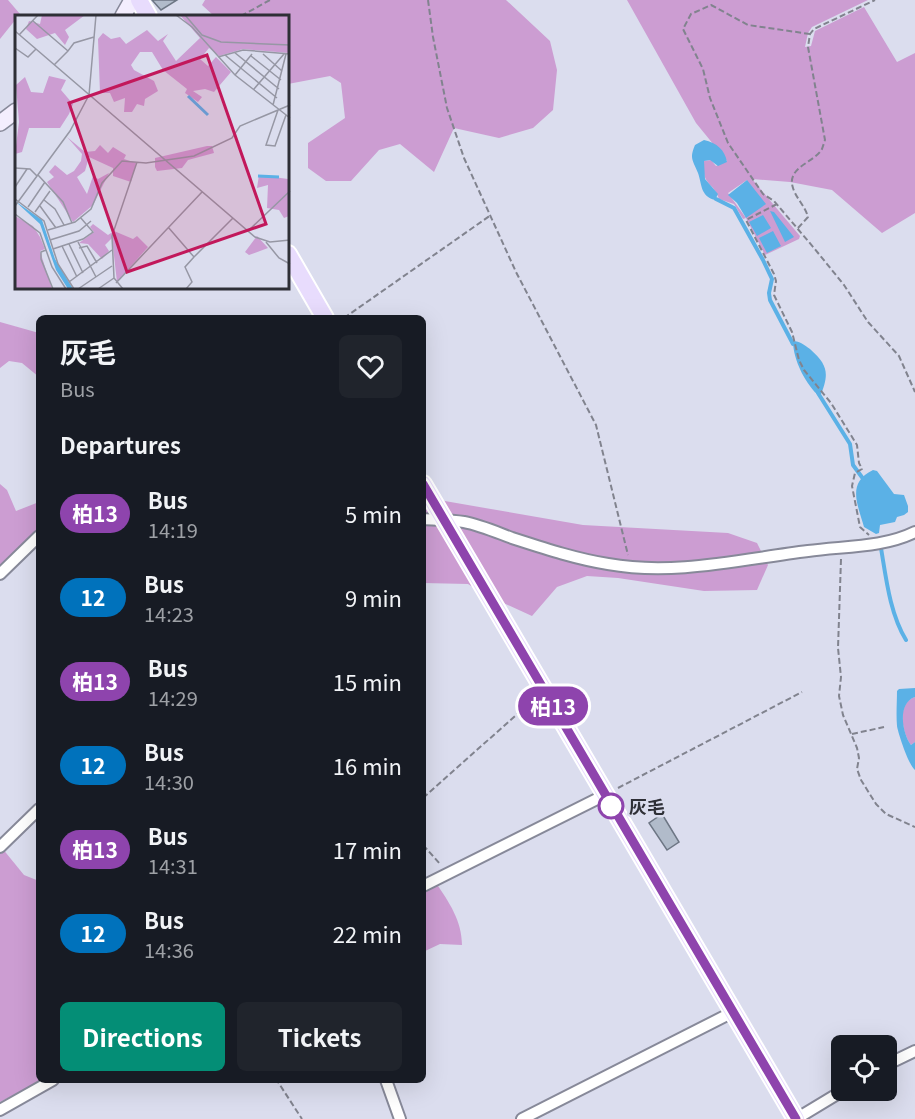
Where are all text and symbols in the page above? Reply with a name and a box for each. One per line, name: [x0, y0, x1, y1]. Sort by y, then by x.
inset map: [15, 15, 290, 290]
text: 灰毛: [60, 331, 116, 371]
button: heart: [339, 335, 402, 398]
text: Bus: [60, 374, 95, 403]
text: Departures: [60, 428, 181, 460]
text: Bus: [148, 483, 188, 515]
text: 5 min: [345, 497, 402, 529]
text: 柏13: [72, 498, 118, 528]
text: 14:19: [148, 515, 198, 544]
text: Bus: [144, 567, 184, 599]
text: 9 min: [345, 581, 402, 613]
text: 12: [81, 582, 105, 612]
text: 14:23: [144, 599, 194, 628]
text: Bus: [148, 651, 188, 683]
text: 15 min: [333, 665, 402, 697]
text: 柏13: [72, 666, 118, 696]
text: 14:29: [148, 683, 198, 712]
line badge: 柏13: [518, 686, 588, 726]
text: 柏13: [530, 691, 576, 721]
text: Bus: [144, 735, 184, 767]
text: 16 min: [333, 749, 402, 781]
text: 12: [81, 750, 105, 780]
text: 14:30: [144, 767, 194, 796]
marker: 灰毛: [598, 793, 624, 819]
place label: 灰毛: [629, 793, 665, 819]
text: Bus: [148, 819, 188, 851]
text: 17 min: [333, 833, 402, 865]
text: 柏13: [72, 834, 118, 864]
text: 14:31: [148, 851, 198, 880]
text: Bus: [144, 903, 184, 935]
text: 22 min: [333, 917, 402, 949]
text: 12: [81, 918, 105, 948]
text: 14:36: [144, 935, 194, 964]
button: Directions: [60, 1002, 225, 1071]
button: Tickets: [237, 1002, 402, 1071]
map controls: [831, 1035, 897, 1101]
button: locate: [831, 1035, 897, 1101]

